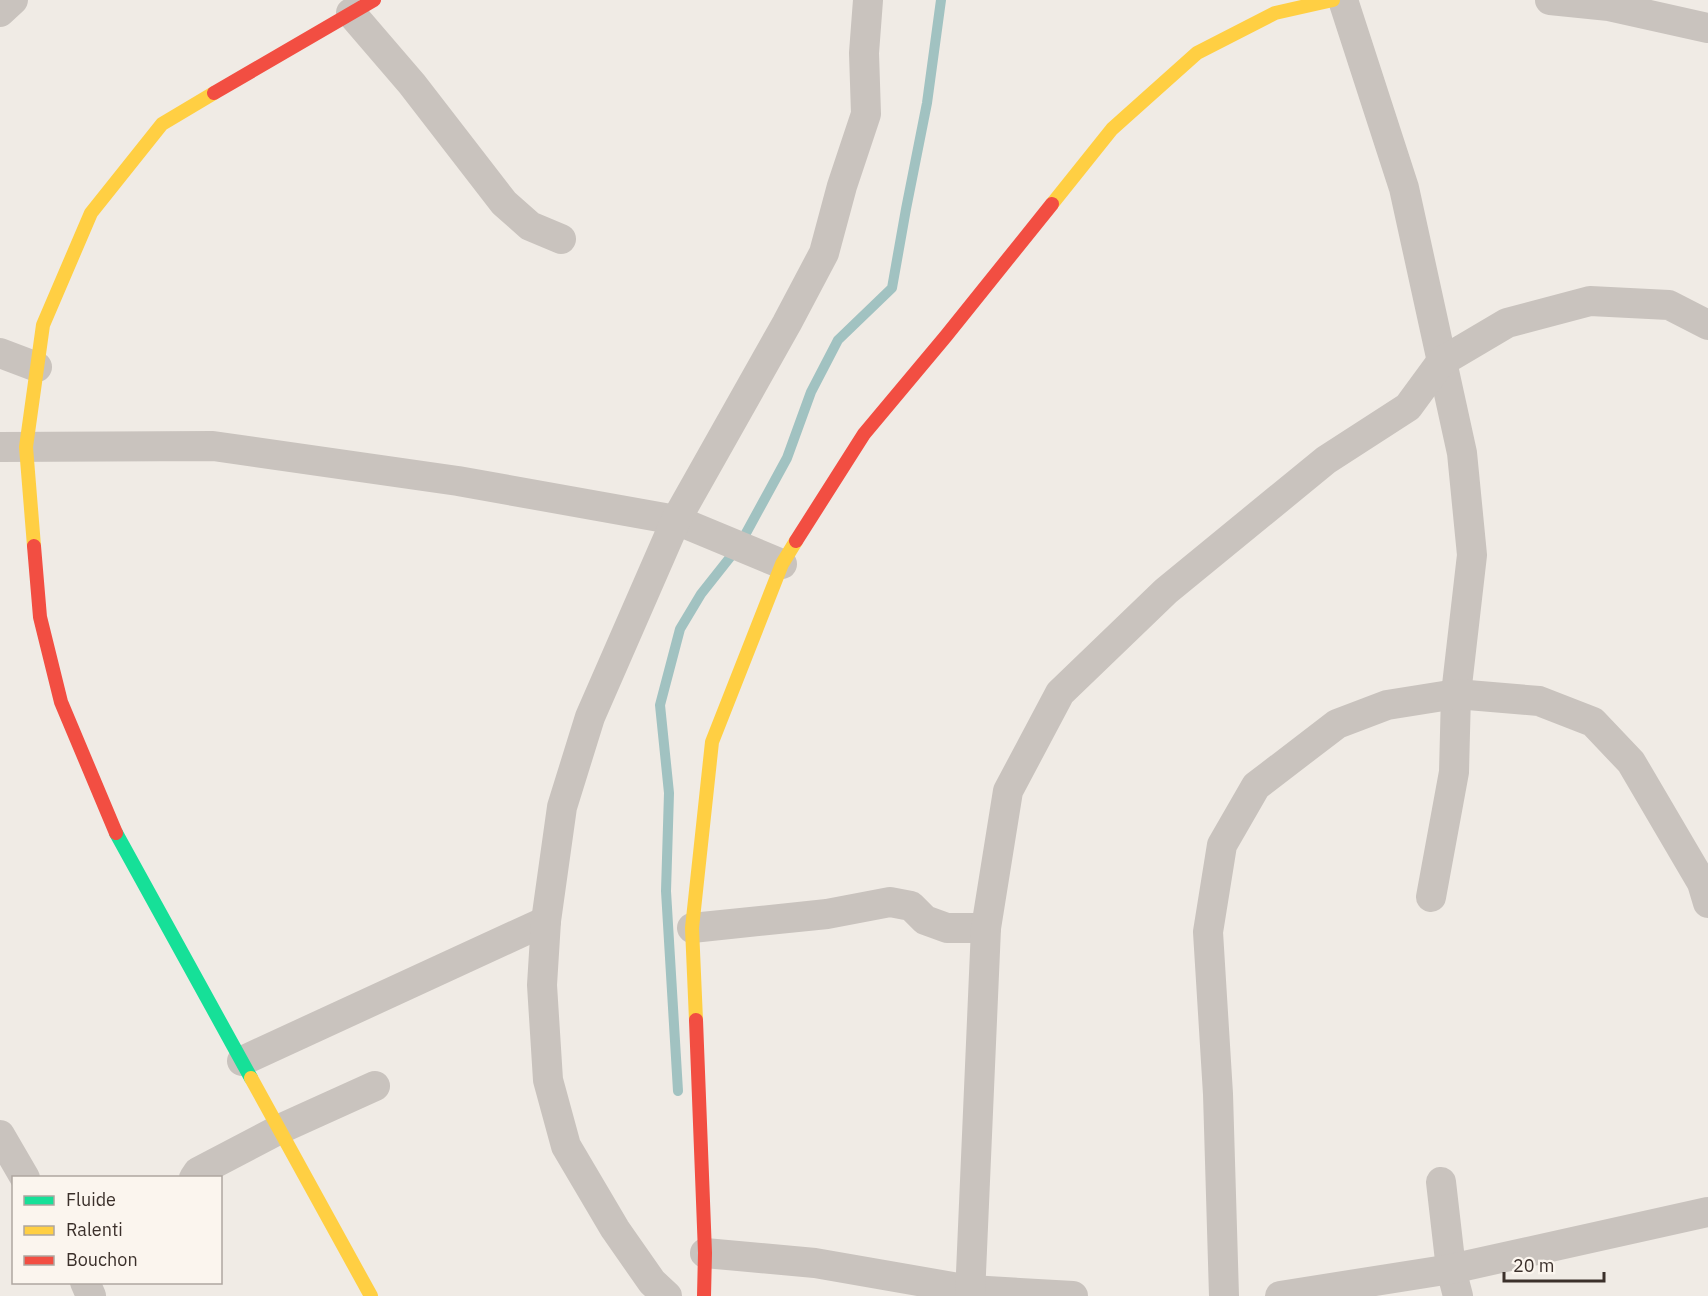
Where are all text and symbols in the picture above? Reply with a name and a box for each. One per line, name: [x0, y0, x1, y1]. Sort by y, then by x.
legend: [12, 1176, 222, 1284]
text: Fluide: [66, 1188, 116, 1211]
text: Ralenti: [66, 1218, 123, 1241]
scale bar: [1504, 1245, 1604, 1283]
text: Bouchon: [66, 1248, 138, 1271]
text: 20 m: [1513, 1254, 1555, 1277]

